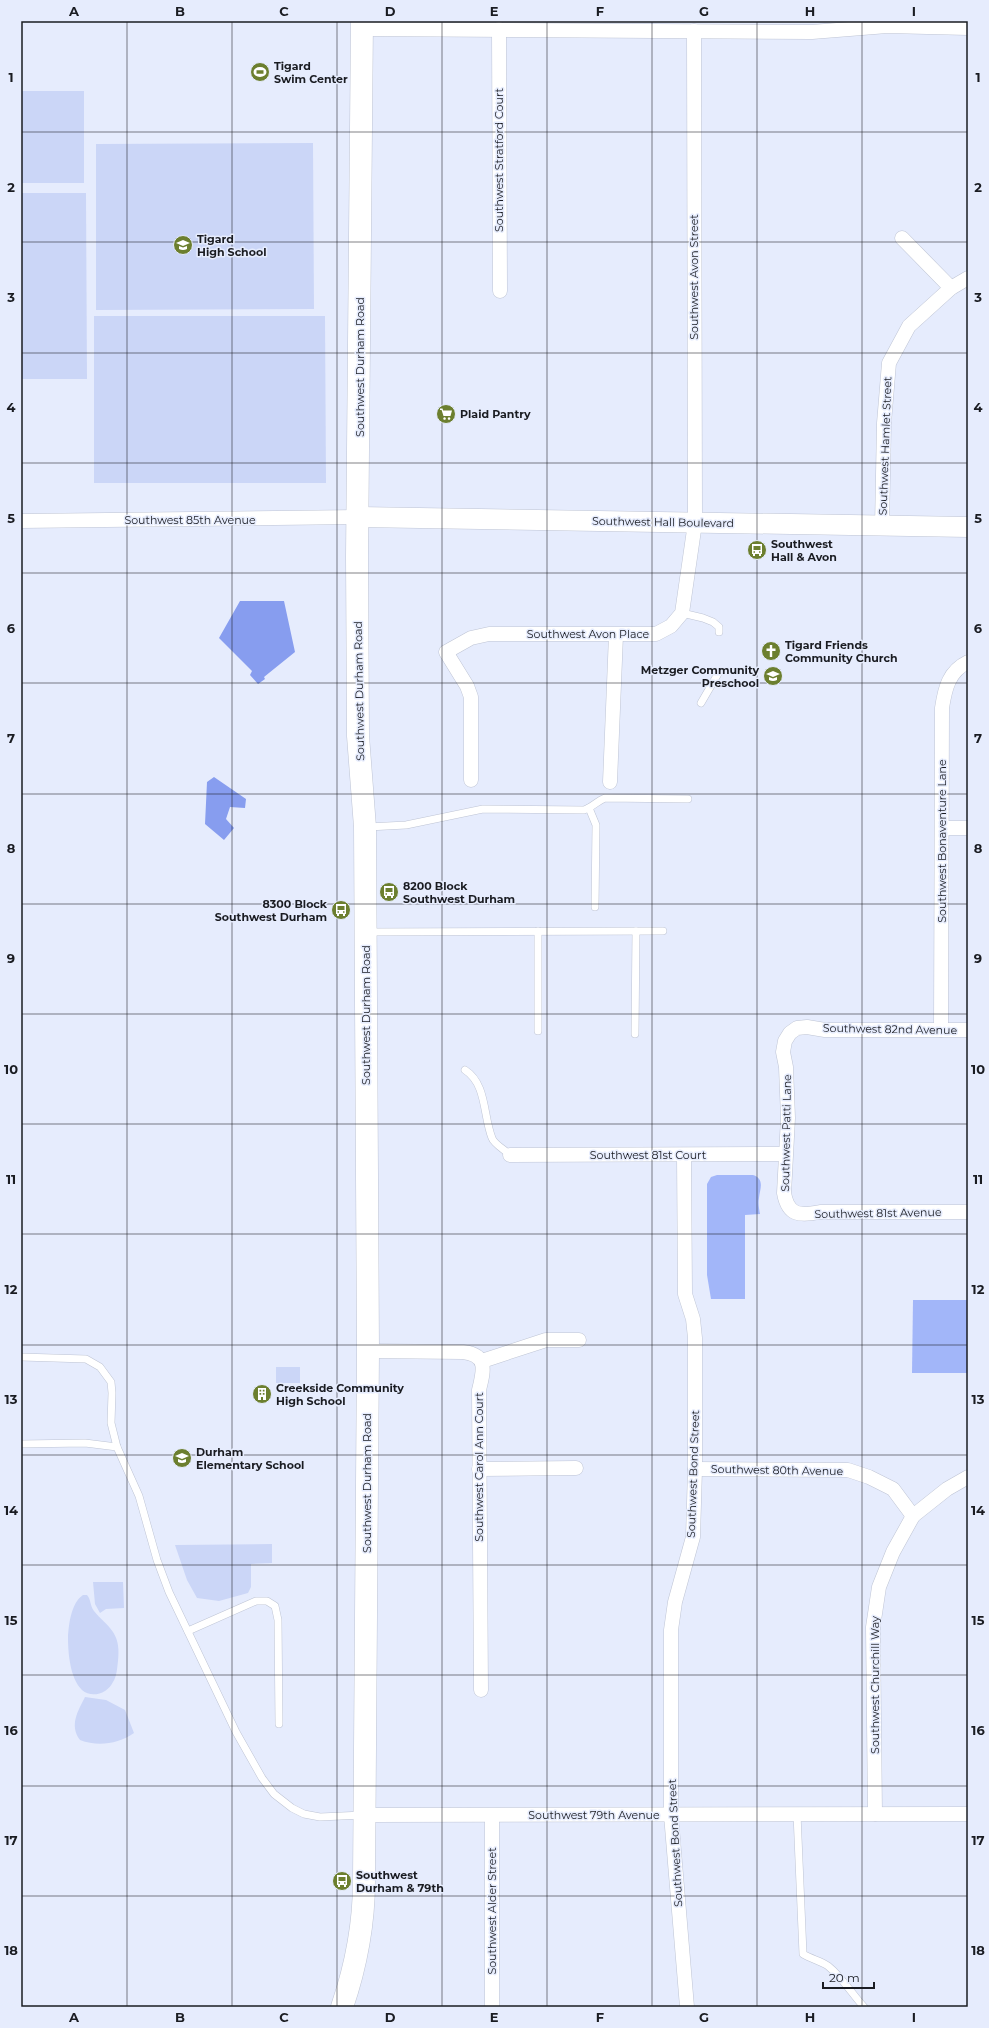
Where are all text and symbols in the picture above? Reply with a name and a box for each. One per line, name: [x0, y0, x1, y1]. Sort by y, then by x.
text: A: [68, 3, 80, 19]
text: B: [175, 3, 185, 19]
text: C: [279, 3, 289, 19]
text: D: [385, 3, 396, 19]
text: E: [490, 3, 499, 19]
text: F: [596, 3, 604, 19]
text: G: [699, 3, 709, 19]
text: H: [805, 3, 815, 19]
text: I: [912, 3, 916, 19]
place label: Tigard Swim Center: [274, 59, 348, 86]
sports icon: Tigard Swim Center: [249, 61, 271, 83]
text: 1: [8, 69, 14, 85]
text: 1: [975, 69, 981, 85]
street label: Southwest Stratford Court: [492, 88, 506, 232]
text: 2: [7, 179, 15, 195]
text: 2: [974, 179, 982, 195]
street label: Southwest Avon Street: [687, 214, 701, 340]
place label: Tigard High School: [197, 232, 266, 259]
school or university icon: Tigard High School: [172, 234, 194, 256]
text: 3: [6, 289, 15, 305]
text: 3: [973, 289, 982, 305]
street label: Southwest Durham Road: [353, 297, 367, 437]
street label: Southwest Hamlet Street: [876, 376, 894, 516]
text: 4: [7, 399, 16, 415]
text: 4: [974, 399, 983, 415]
supermarket icon: Plaid Pantry: [435, 403, 457, 425]
place label: Plaid Pantry: [460, 407, 531, 421]
text: 5: [7, 510, 15, 526]
text: 5: [974, 510, 982, 526]
street label: Southwest 85th Avenue: [124, 513, 256, 527]
street label: Southwest Hall Boulevard: [592, 514, 734, 530]
place label: Southwest Hall & Avon: [771, 537, 837, 564]
bus stop icon: Southwest Hall & Avon: [746, 539, 768, 561]
text: 6: [7, 620, 16, 636]
text: 6: [974, 620, 983, 636]
street label: Southwest Durham Road: [351, 621, 367, 761]
street label: Southwest Avon Place: [527, 627, 650, 641]
place label: Tigard Friends Community Church: [785, 638, 898, 665]
church icon: Tigard Friends Community Church: [760, 640, 782, 662]
place label: Metzger Community Preschool: [641, 663, 759, 690]
school or university icon: Metzger Community Preschool: [762, 665, 784, 687]
text: 7: [7, 730, 15, 746]
text: 7: [974, 730, 982, 746]
street label: Southwest Bonaventure Lane: [935, 759, 949, 923]
text: 8: [7, 840, 16, 856]
text: 8: [974, 840, 983, 856]
place label: 8200 Block Southwest Durham: [403, 879, 515, 906]
bus stop icon: 8200 Block Southwest Durham: [378, 881, 400, 903]
place label: 8300 Block Southwest Durham: [215, 897, 328, 924]
bus stop icon: 8300 Block Southwest Durham: [330, 899, 352, 921]
street label: Southwest Durham Road: [359, 945, 373, 1085]
text: 9: [7, 950, 15, 966]
text: 9: [974, 950, 982, 966]
street label: Southwest 82nd Avenue: [823, 1021, 958, 1037]
text: 10: [4, 1061, 18, 1077]
text: 10: [971, 1061, 985, 1077]
street label: Southwest Patti Lane: [778, 1074, 794, 1192]
street label: Southwest 81st Court: [590, 1148, 707, 1162]
text: 11: [6, 1171, 16, 1187]
text: 11: [973, 1171, 983, 1187]
street label: Southwest 81st Avenue: [814, 1205, 942, 1221]
text: 12: [5, 1281, 18, 1297]
text: 12: [972, 1281, 985, 1297]
place label: Creekside Community High School: [276, 1381, 404, 1408]
building icon: Creekside Community High School: [251, 1383, 273, 1405]
text: 13: [5, 1391, 18, 1407]
text: 13: [972, 1391, 985, 1407]
street label: Southwest Carol Ann Court: [472, 1392, 486, 1542]
street label: Southwest Bond Street: [684, 1409, 702, 1538]
street label: Southwest Durham Road: [360, 1413, 374, 1553]
place label: Durham Elementary School: [196, 1445, 304, 1472]
school or university icon: Durham Elementary School: [171, 1447, 193, 1469]
street label: Southwest 80th Avenue: [711, 1462, 844, 1478]
text: 14: [4, 1502, 18, 1518]
text: 14: [971, 1502, 985, 1518]
text: 15: [5, 1612, 18, 1628]
text: 15: [972, 1612, 985, 1628]
street label: Southwest Churchill Way: [868, 1616, 882, 1754]
text: 16: [4, 1722, 18, 1738]
text: 16: [971, 1722, 985, 1738]
street label: Southwest Bond Street: [665, 1778, 685, 1907]
street label: Southwest 79th Avenue: [528, 1808, 660, 1822]
text: 17: [4, 1832, 18, 1848]
text: 17: [971, 1832, 985, 1848]
street label: Southwest Alder Street: [485, 1847, 499, 1975]
place label: Southwest Durham & 79th: [356, 1868, 444, 1895]
bus stop icon: Southwest Durham & 79th: [331, 1870, 353, 1892]
text: 18: [4, 1942, 18, 1958]
text: 18: [971, 1942, 985, 1958]
scale bar: [823, 1964, 874, 1990]
text: 20 m: [829, 1970, 860, 1985]
text: A: [68, 2009, 80, 2025]
text: B: [175, 2009, 185, 2025]
text: C: [279, 2009, 289, 2025]
text: D: [385, 2009, 396, 2025]
text: E: [490, 2009, 499, 2025]
text: F: [596, 2009, 604, 2025]
text: G: [699, 2009, 709, 2025]
text: H: [805, 2009, 815, 2025]
text: I: [912, 2009, 916, 2025]

